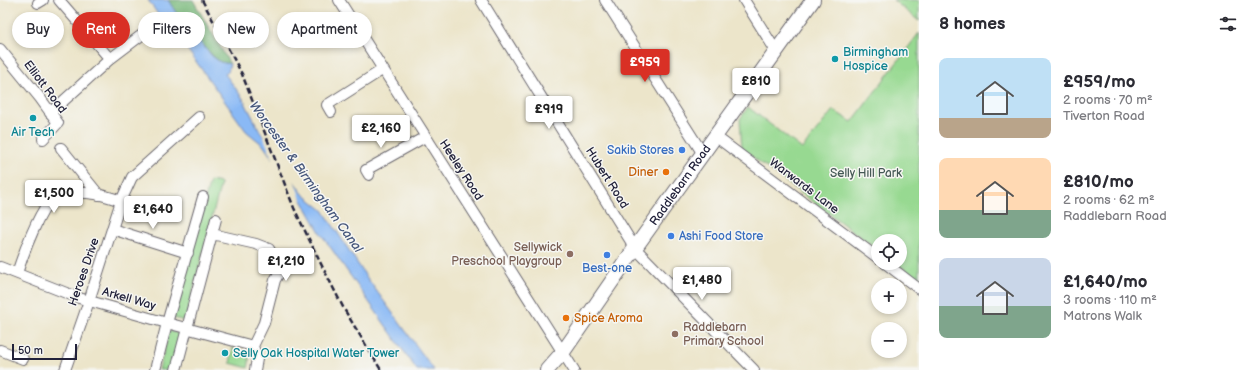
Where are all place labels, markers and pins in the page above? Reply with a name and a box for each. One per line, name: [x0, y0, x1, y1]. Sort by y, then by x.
place label: Birmingham Hospice: [843, 45, 908, 74]
pin: £959: [621, 49, 669, 83]
marker: Birmingham Hospice: [830, 54, 840, 64]
pin: £810: [732, 68, 780, 102]
pin: £919: [525, 96, 573, 130]
marker: Air Tech: [28, 113, 38, 123]
pin: £2,160: [348, 115, 414, 149]
place label: Air Tech: [11, 125, 55, 140]
place label: Sakib Stores: [607, 143, 674, 158]
marker: Sakib Stores: [677, 145, 687, 155]
place label: Diner: [628, 165, 659, 180]
marker: Diner: [661, 167, 671, 177]
pin: £1,500: [21, 180, 87, 214]
pin: £1,640: [120, 196, 186, 230]
place label: Ashi Food Store: [679, 229, 763, 244]
marker: Ashi Food Store: [666, 231, 676, 241]
place label: Sellywick Preschool Playgroup: [451, 240, 562, 269]
pin: £1,210: [253, 248, 319, 282]
marker: Sellywick Preschool Playgroup: [565, 249, 575, 259]
marker: Best-one: [602, 250, 612, 260]
place label: Best-one: [582, 261, 632, 276]
pin: £1,480: [669, 267, 735, 301]
place label: Spice Aroma: [574, 311, 643, 326]
marker: Spice Aroma: [561, 313, 571, 323]
place label: Raddlebarn Primary School: [683, 320, 764, 349]
marker: Raddlebarn Primary School: [670, 329, 680, 339]
place label: Selly Oak Hospital Water Tower: [233, 346, 400, 361]
marker: Selly Oak Hospital Water Tower: [220, 348, 230, 358]

